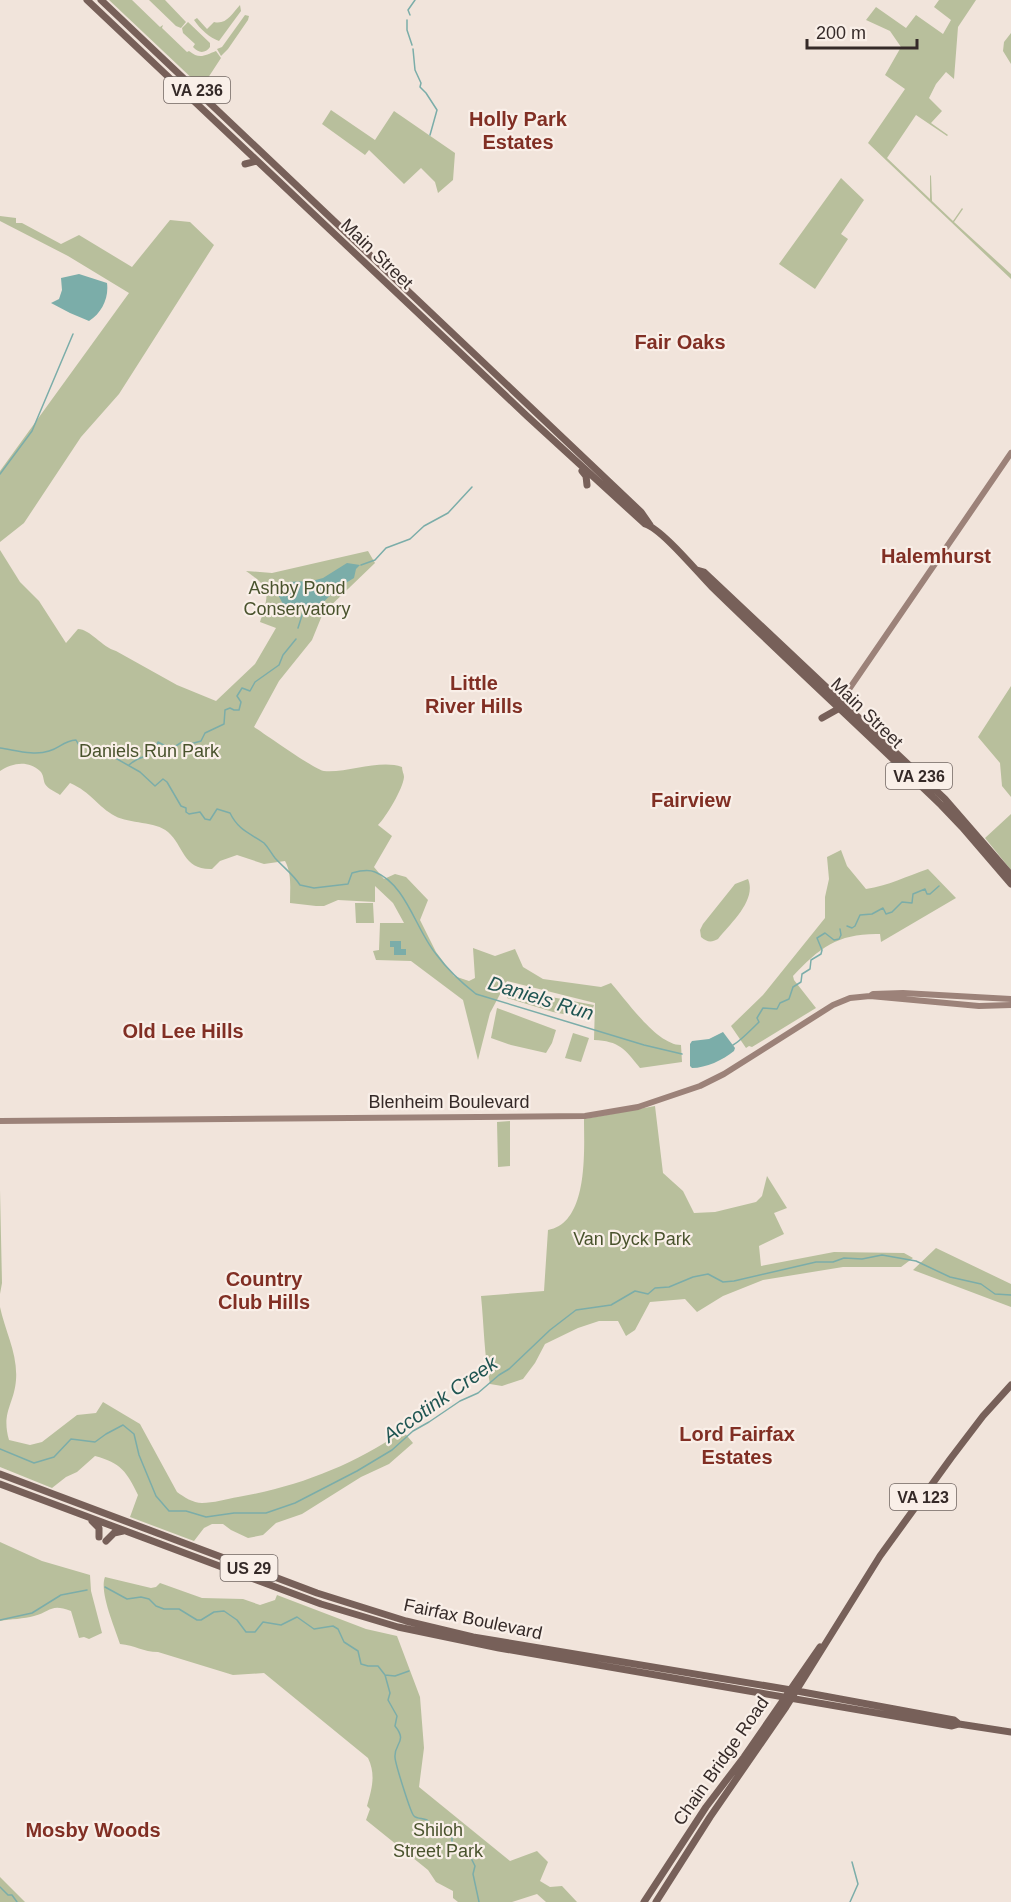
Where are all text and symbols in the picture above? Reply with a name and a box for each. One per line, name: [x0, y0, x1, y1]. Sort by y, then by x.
scale bar: [807, 12, 916, 50]
text: 200 m: [816, 23, 866, 43]
road number: VA 236: [164, 77, 230, 103]
district label: Holly Park Estates: [469, 108, 568, 153]
street label: Main Street: [337, 215, 417, 293]
district label: Fair Oaks: [634, 331, 726, 353]
district label: Halemhurst: [881, 545, 991, 567]
park label: Ashby Pond Conservatory: [243, 578, 351, 619]
district label: Little River Hills: [425, 672, 523, 717]
street label: Main Street: [827, 674, 907, 752]
park label: Daniels Run Park: [79, 741, 220, 761]
road number: VA 236: [886, 763, 952, 789]
district label: Fairview: [651, 789, 731, 811]
water label: Daniels Run: [486, 972, 596, 1024]
district label: Old Lee Hills: [122, 1020, 244, 1042]
street label: Blenheim Boulevard: [368, 1092, 530, 1112]
park label: Van Dyck Park: [573, 1229, 692, 1249]
district label: Country Club Hills: [218, 1268, 310, 1313]
water label: Accotink Creek: [378, 1351, 502, 1447]
district label: Lord Fairfax Estates: [679, 1423, 795, 1468]
road number: VA 123: [890, 1484, 956, 1510]
road number: US 29: [220, 1555, 278, 1581]
street label: Fairfax Boulevard: [402, 1595, 544, 1643]
street label: Chain Bridge Road: [669, 1693, 773, 1829]
district label: Mosby Woods: [25, 1819, 161, 1841]
park label: Shiloh Street Park: [393, 1820, 484, 1861]

